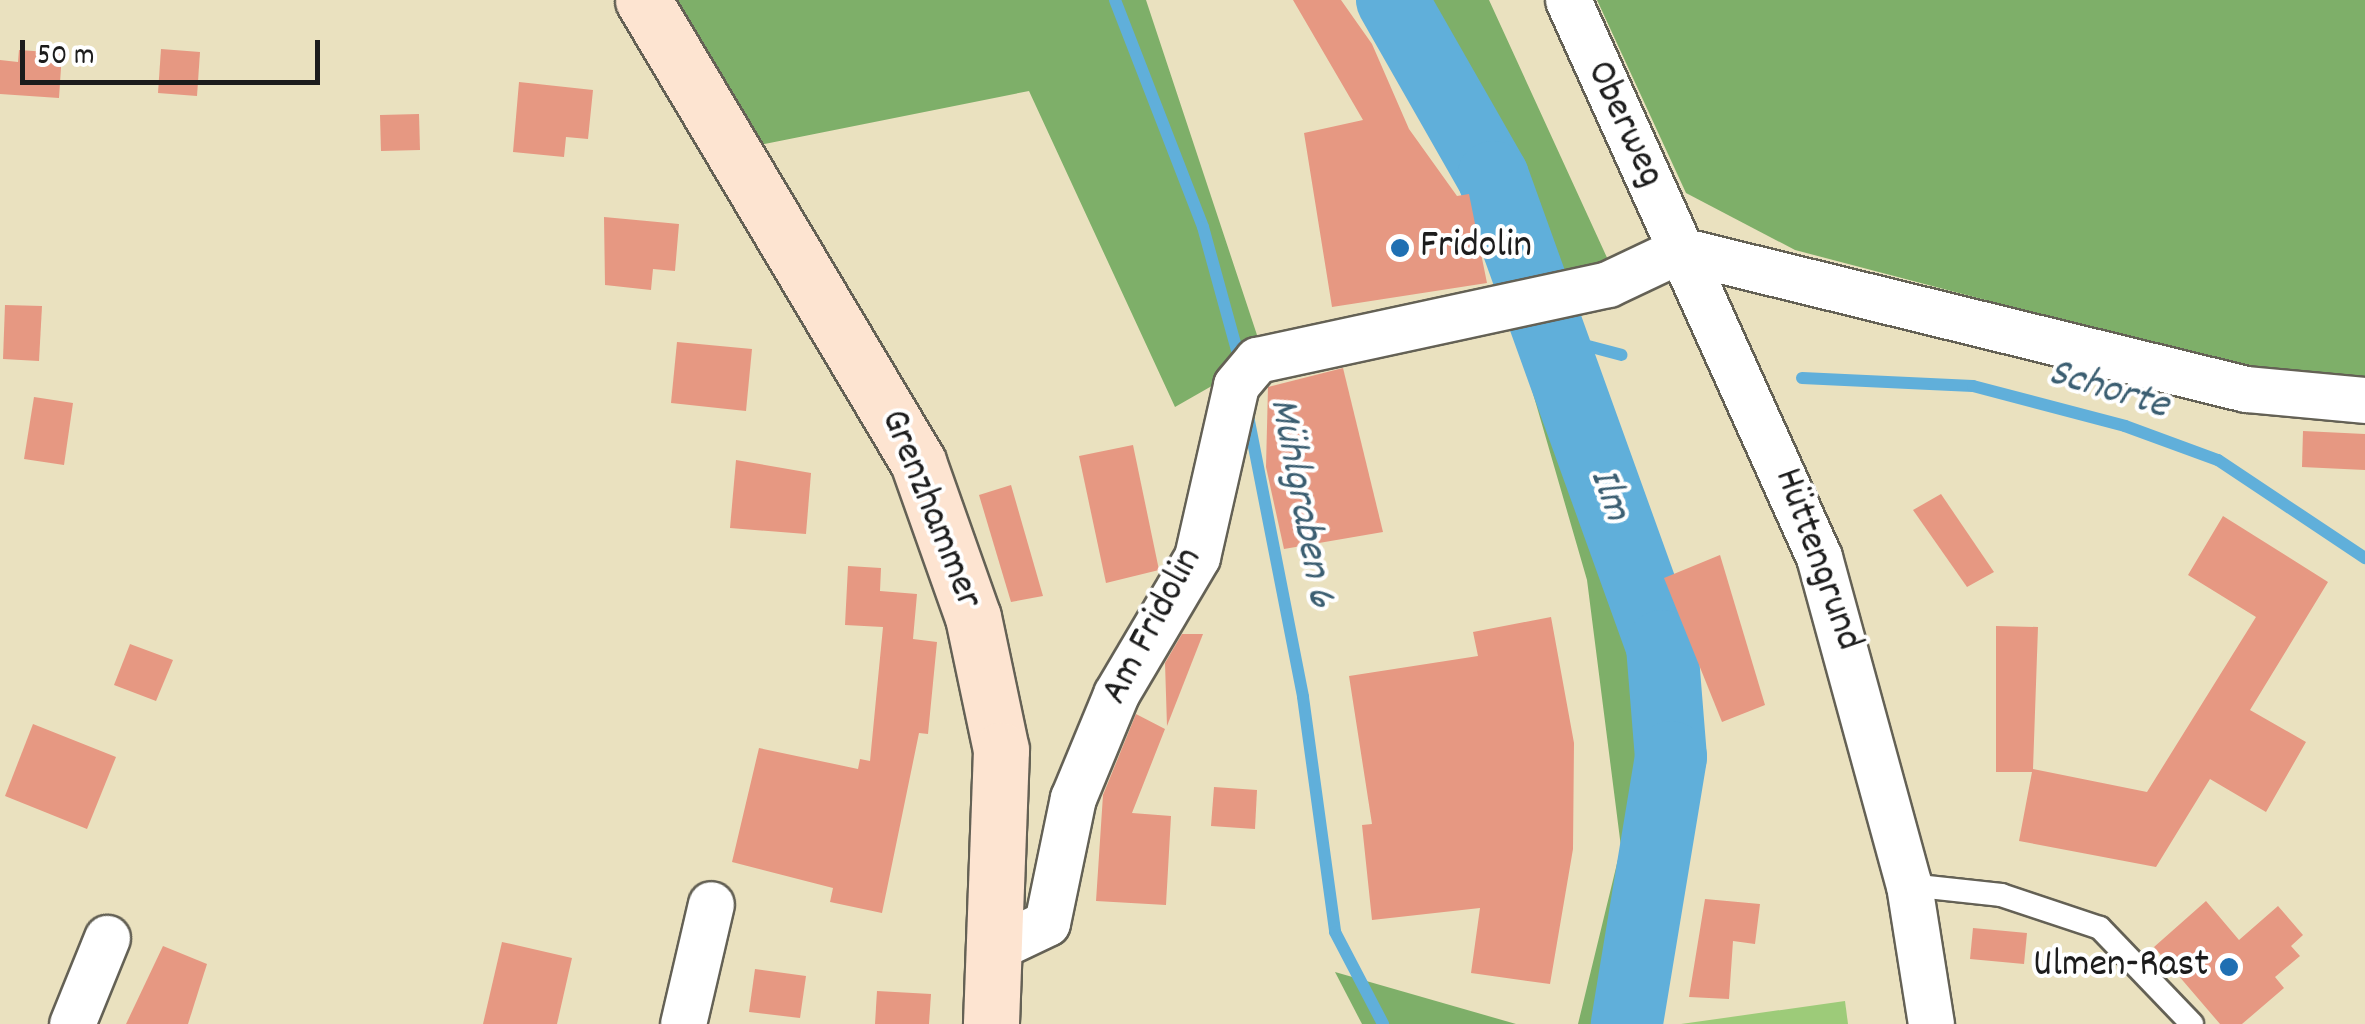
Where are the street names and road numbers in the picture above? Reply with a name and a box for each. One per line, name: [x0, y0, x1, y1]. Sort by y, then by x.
street label: Oberweg: [1573, 54, 1673, 196]
street label: Grenzhammer: [867, 403, 991, 617]
street label: Hüttengrund: [1761, 462, 1871, 658]
street label: Am Fridolin: [1093, 541, 1215, 713]

